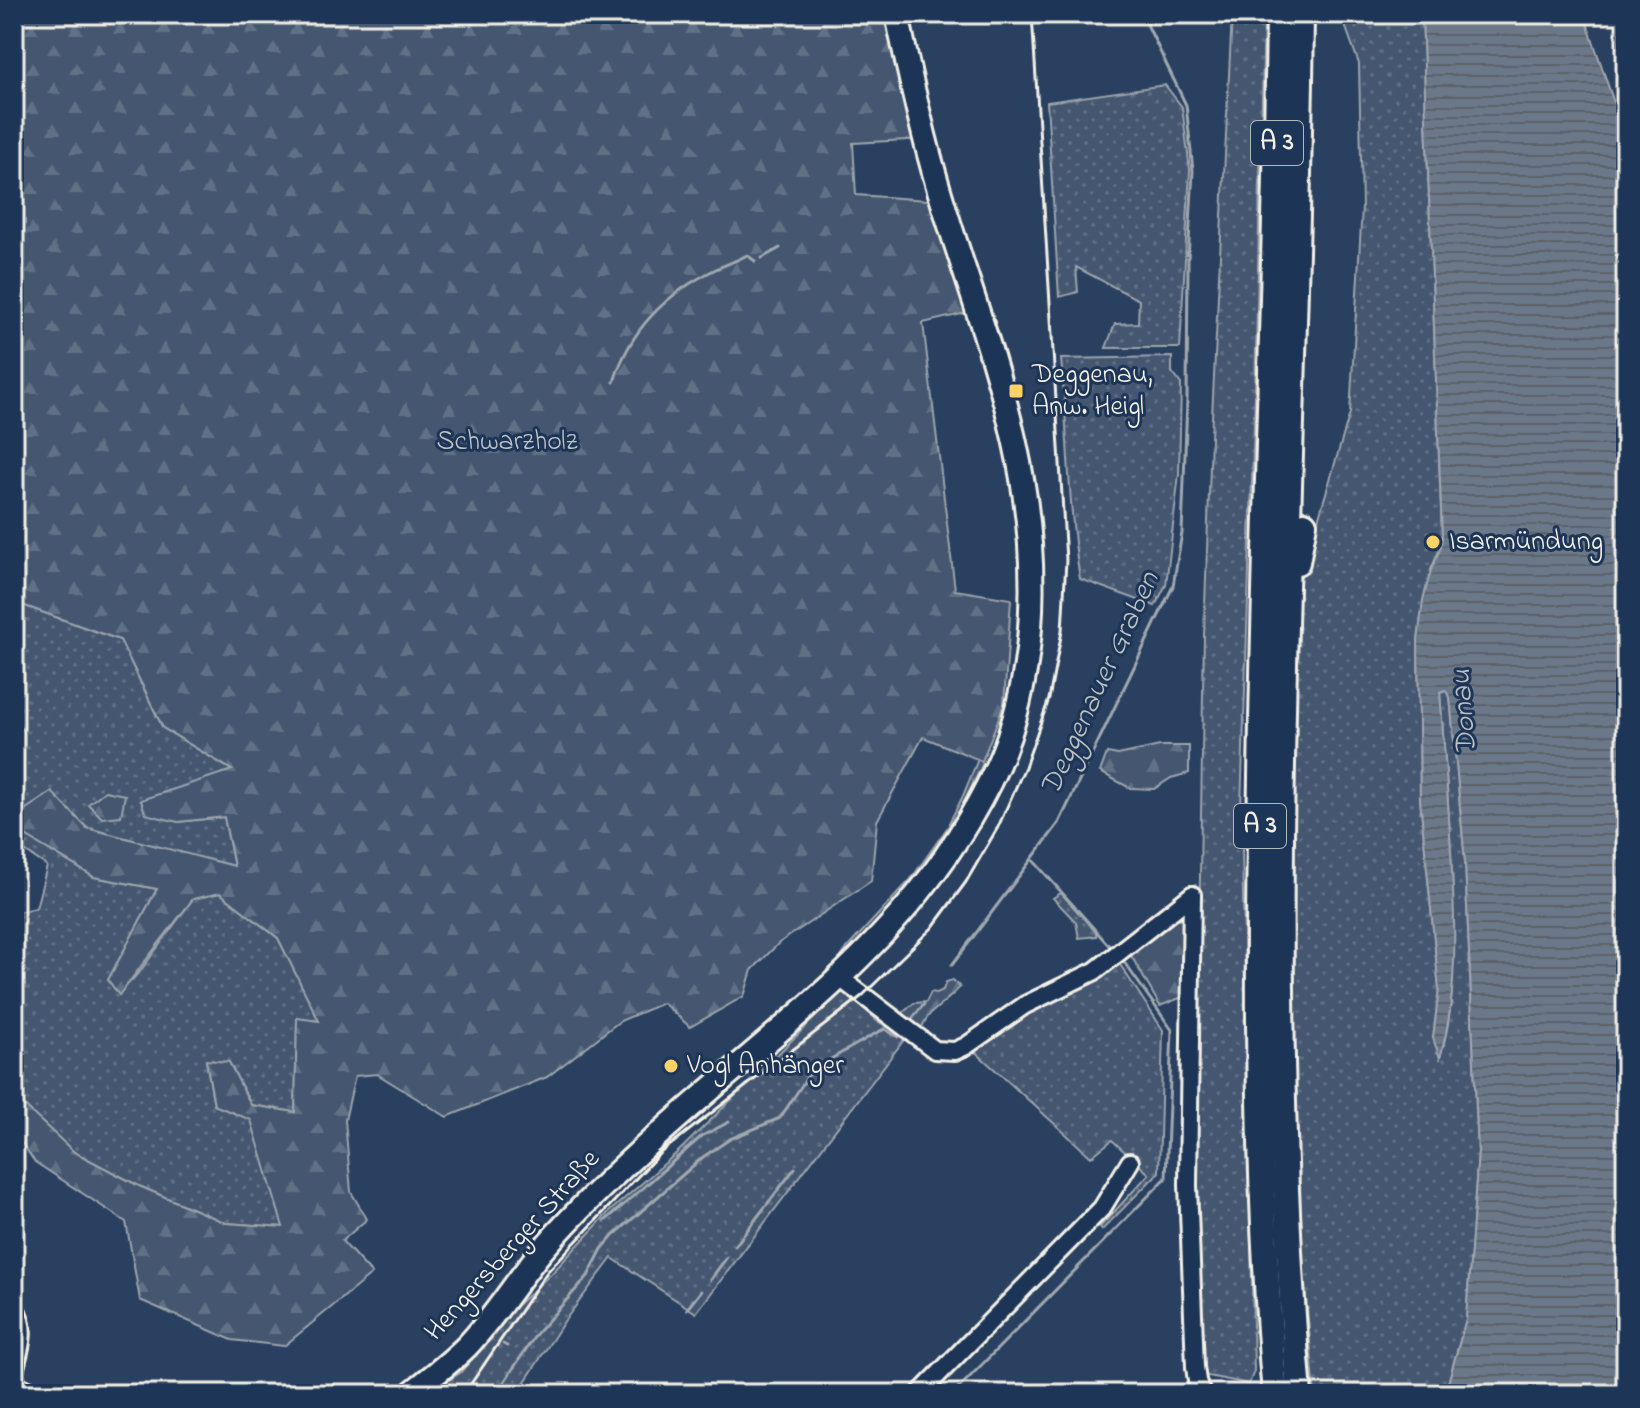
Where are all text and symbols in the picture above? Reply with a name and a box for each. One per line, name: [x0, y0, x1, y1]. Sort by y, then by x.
road number: A 3: [1251, 121, 1303, 165]
place label: Deggenau, Anw. Heigl: [1031, 355, 1153, 428]
marker: Deggenau, Anw. Heigl: [1007, 382, 1025, 400]
park label: Schwarzholz: [436, 422, 578, 463]
place label: Isarmündung: [1449, 522, 1603, 563]
marker: Isarmündung: [1424, 533, 1442, 551]
water label: Deggenauer Graben: [1030, 564, 1173, 803]
water label: Donau: [1440, 668, 1490, 756]
road number: A 3: [1234, 804, 1286, 848]
place label: Vogl Anhänger: [686, 1046, 844, 1087]
marker: Vogl Anhänger: [662, 1057, 680, 1075]
street label: Hengersberger Straße: [415, 1141, 611, 1351]

